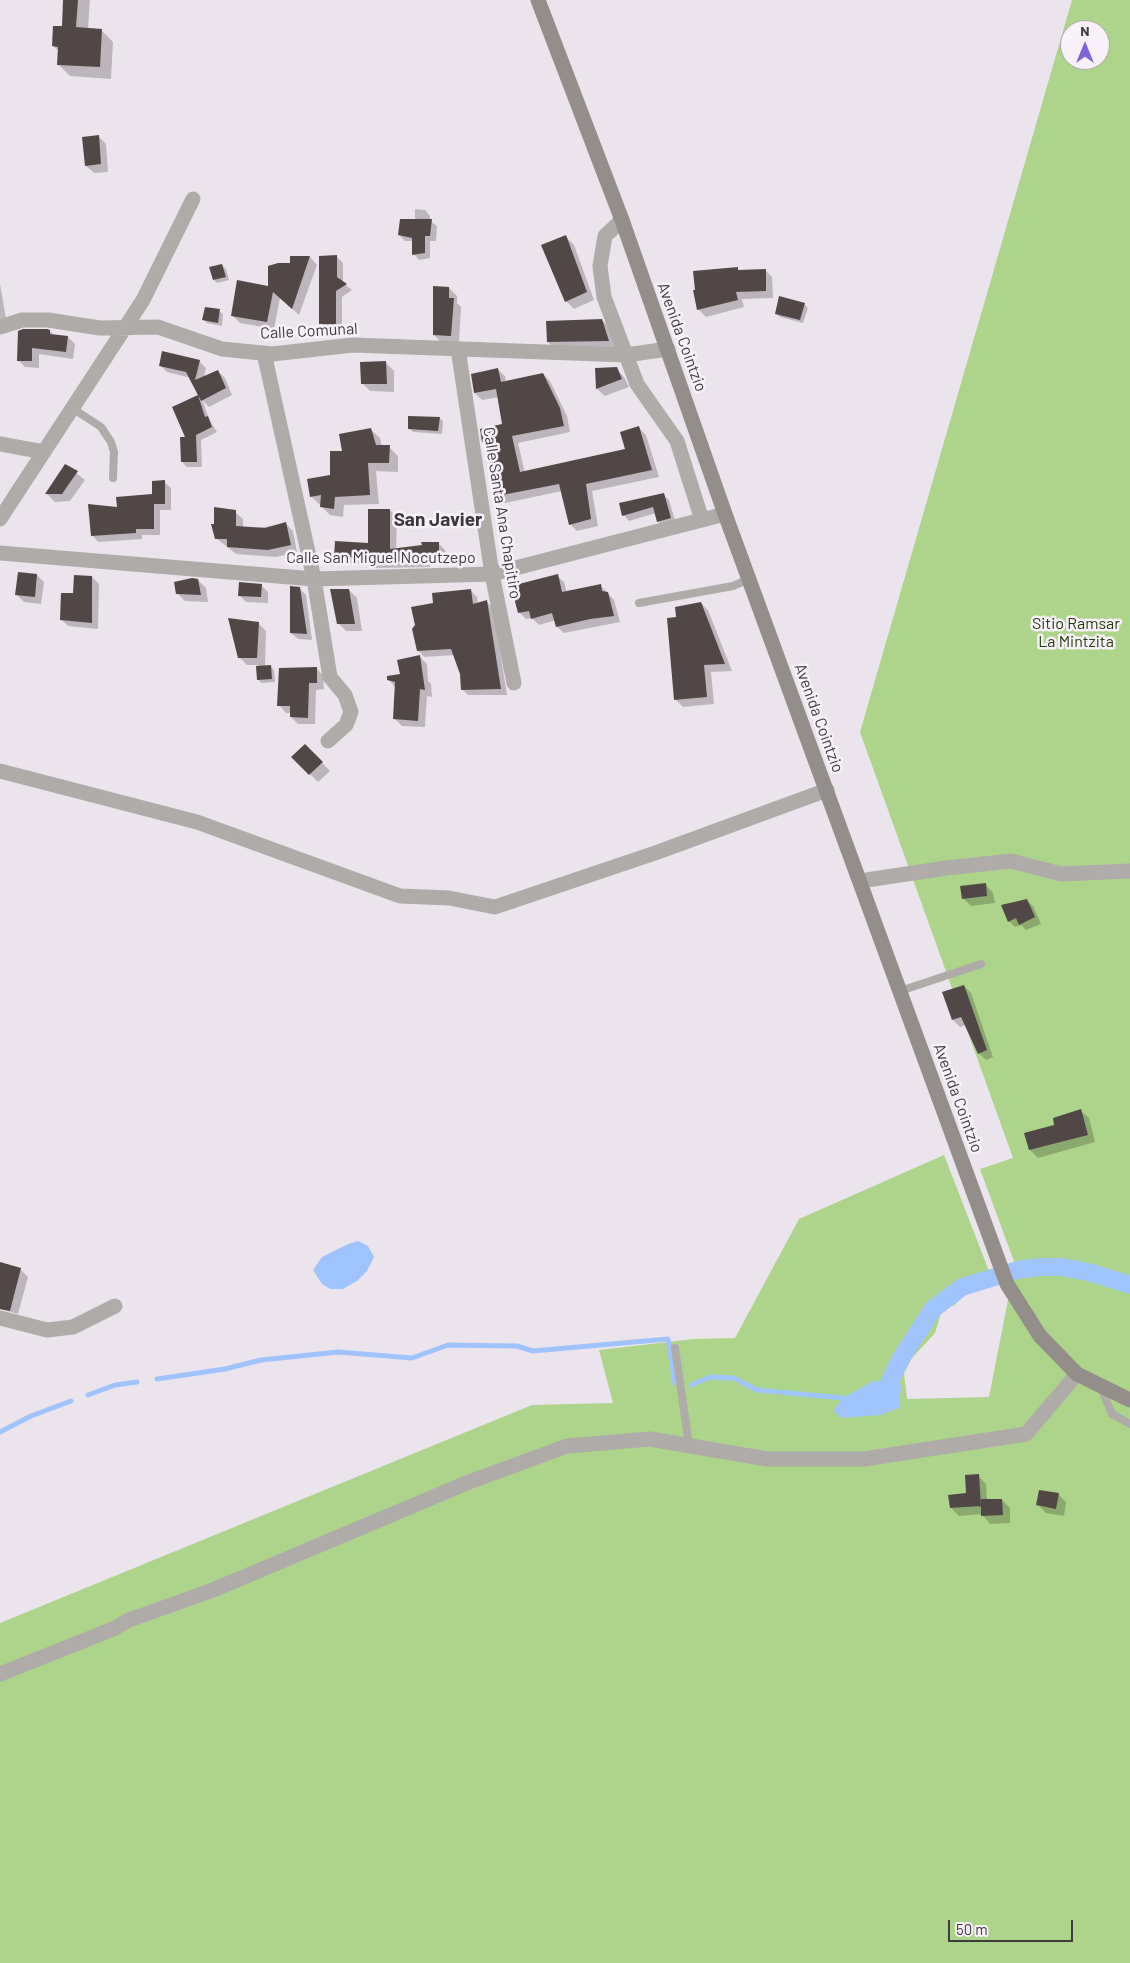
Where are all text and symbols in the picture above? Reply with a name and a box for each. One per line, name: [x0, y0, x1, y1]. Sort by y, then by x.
north arrow: [1060, 20, 1110, 70]
text: N: [1080, 22, 1090, 39]
street label: Avenida Cointzio: [653, 280, 711, 394]
street label: Calle Comunal: [260, 319, 358, 343]
street label: Calle Santa Ana Chapitiro: [479, 426, 525, 600]
district label: San Javier: [394, 509, 482, 531]
street label: Calle San Miguel Nocutzepo: [286, 548, 476, 568]
park label: Sitio Ramsar La Mintzita: [1032, 614, 1120, 652]
street label: Avenida Cointzio: [790, 661, 848, 775]
street label: Avenida Cointzio: [929, 1041, 987, 1155]
scale bar: [950, 1910, 1075, 1942]
text: 50 m: [956, 1920, 988, 1938]

